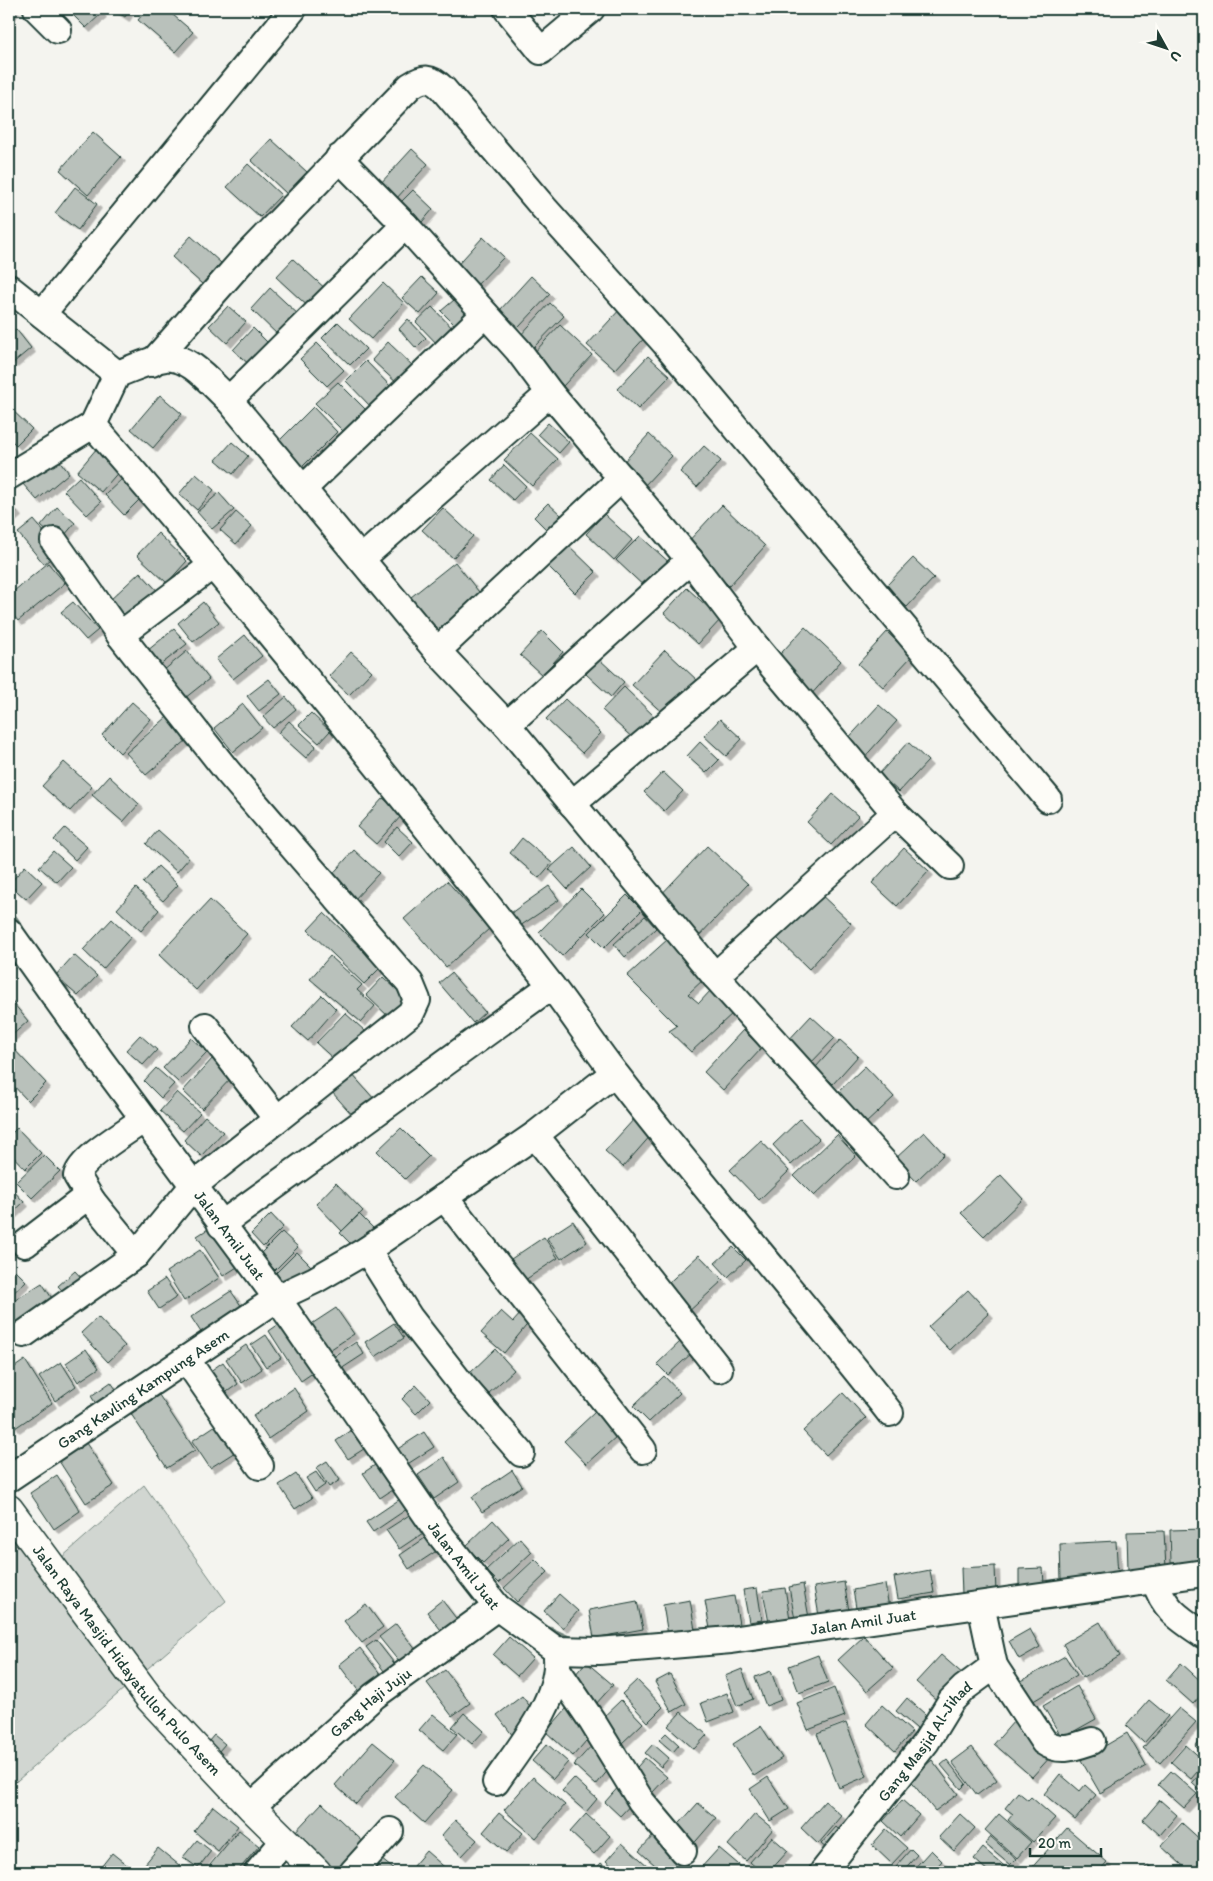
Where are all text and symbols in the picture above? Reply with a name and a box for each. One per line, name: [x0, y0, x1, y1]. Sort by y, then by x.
north arrow: [1140, 22, 1190, 72]
text: U: [1166, 47, 1185, 65]
street label: Jalan Amil Juat: [191, 1186, 270, 1283]
street label: Gang Kavling Kampung Asem: [53, 1324, 233, 1453]
street label: Jalan Amil Juat: [424, 1517, 505, 1613]
street label: Jalan Raya Masjid Hidayatulloh Pulo Asem: [29, 1541, 226, 1779]
street label: Jalan Amil Juat: [809, 1604, 917, 1638]
street label: Gang Haji Juju: [325, 1663, 415, 1741]
street label: Gang Masjid Al-Jihad: [873, 1676, 976, 1805]
scale bar: [1030, 1826, 1102, 1858]
text: 20 m: [1038, 1834, 1072, 1852]

